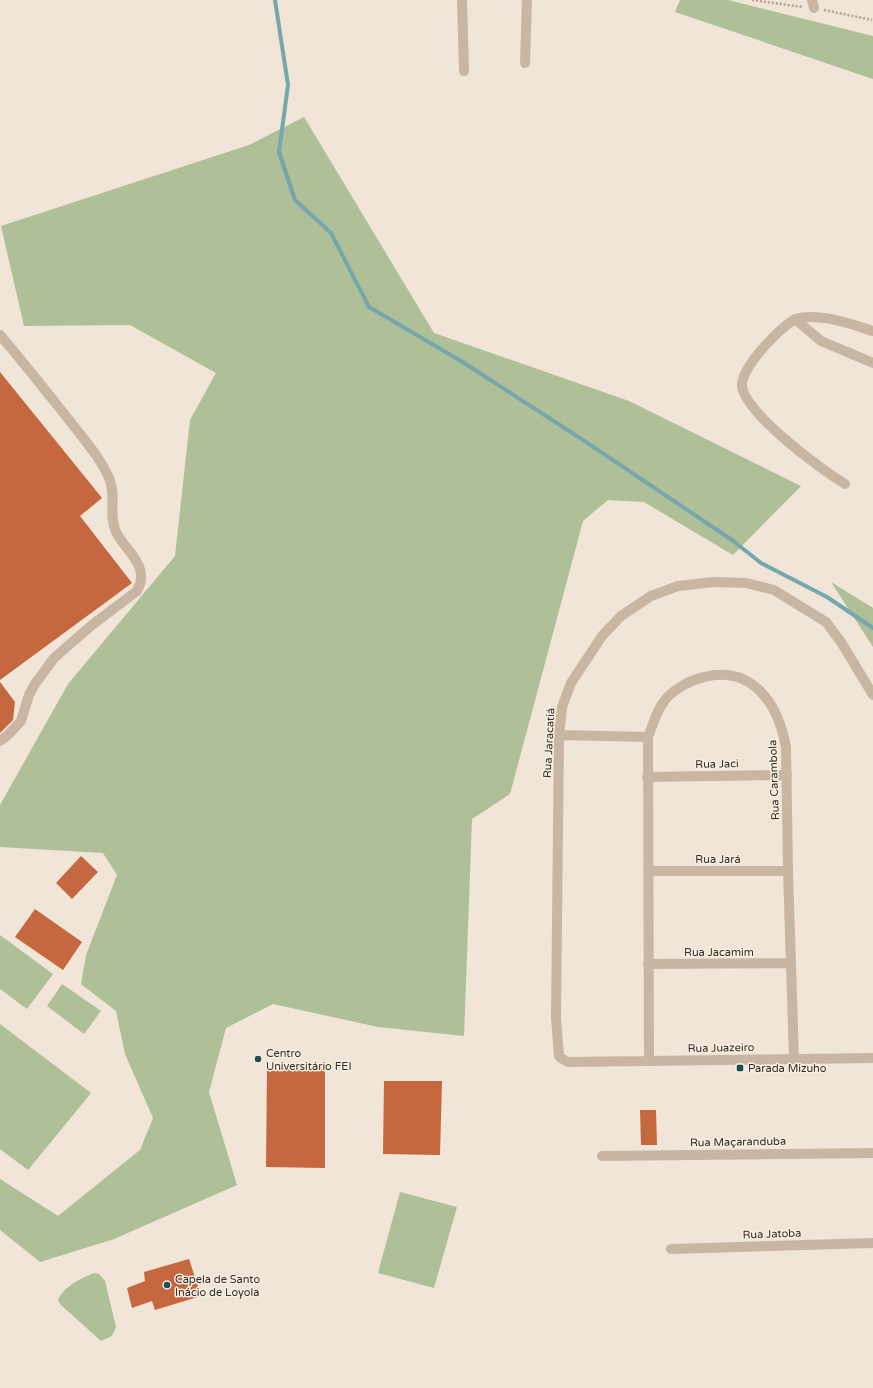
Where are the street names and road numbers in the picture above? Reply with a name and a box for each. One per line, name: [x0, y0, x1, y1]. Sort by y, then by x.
street label: Rua Jaracatiá: [541, 708, 557, 778]
street label: Rua Carambola: [766, 740, 782, 820]
street label: Rua Jaci: [695, 757, 739, 771]
street label: Rua Jará: [695, 853, 741, 866]
street label: Rua Jacamim: [684, 946, 754, 959]
street label: Rua Juazeiro: [688, 1041, 755, 1055]
street label: Rua Maçaranduba: [690, 1135, 786, 1149]
street label: Rua Jatoba: [742, 1226, 802, 1242]

